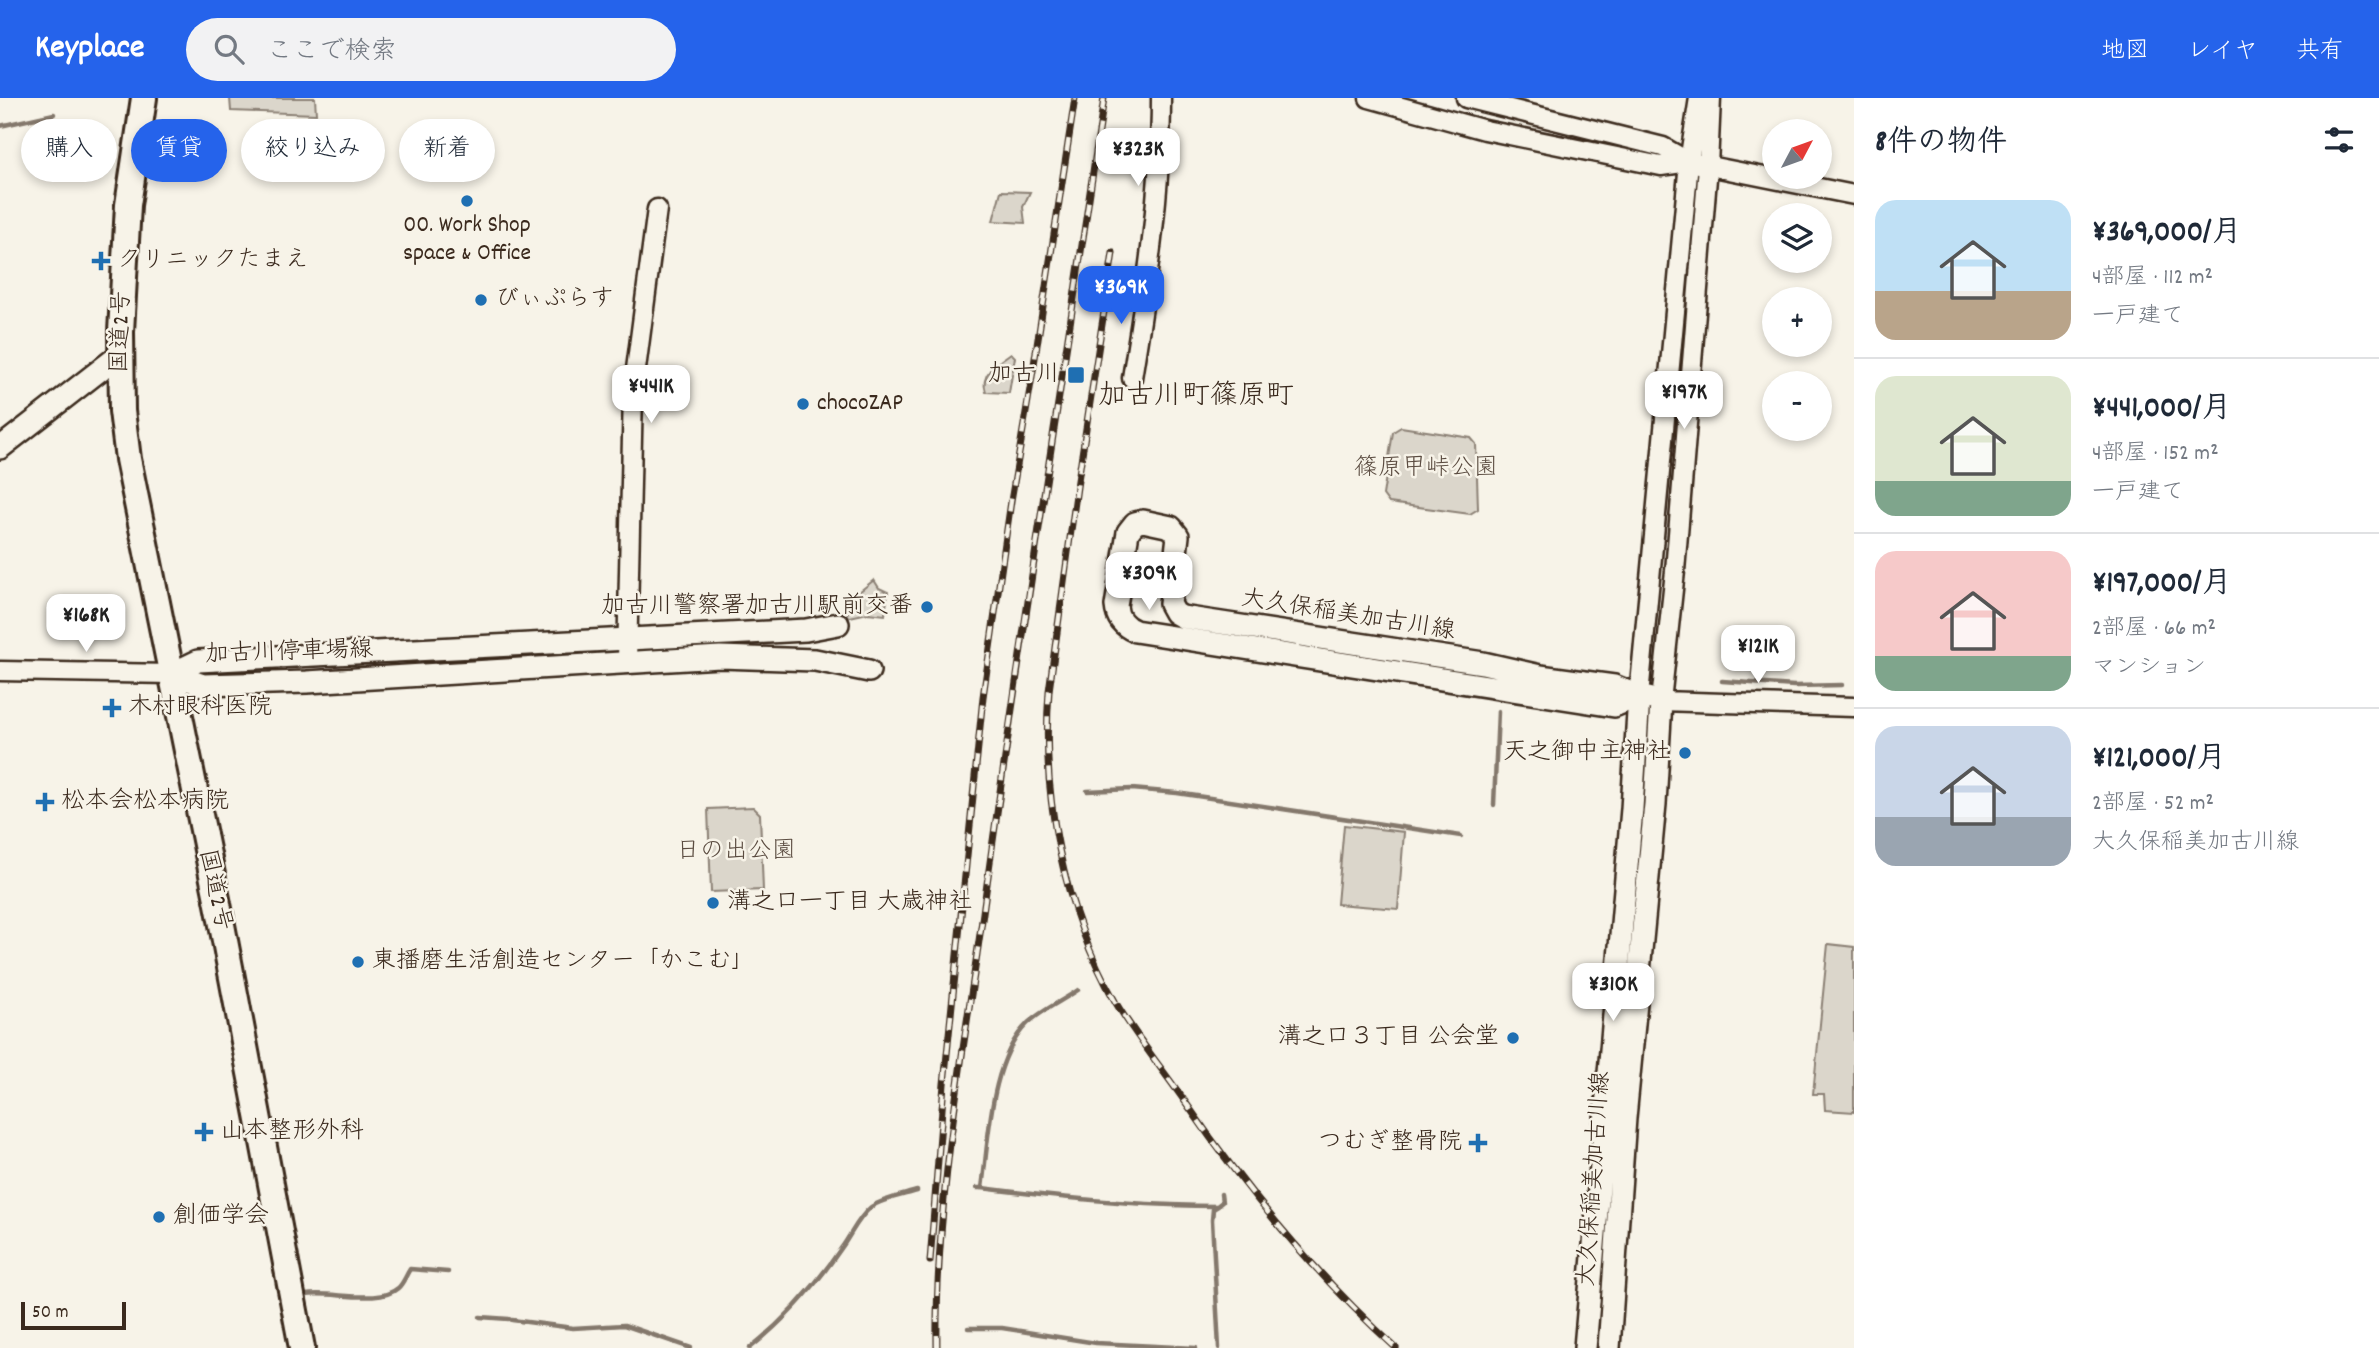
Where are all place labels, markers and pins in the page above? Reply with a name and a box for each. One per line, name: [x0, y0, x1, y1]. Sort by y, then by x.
pin: ¥323K: [1089, 129, 1187, 188]
marker: 00. Work Shop space & Office: [459, 193, 475, 209]
place label: 00. Work Shop space & Office: [403, 209, 531, 271]
place label: クリニックたまえ: [117, 244, 309, 278]
marker: クリニックたまえ: [91, 251, 111, 271]
pin: ¥369K: [1072, 266, 1170, 326]
place label: びぃぷらす: [495, 283, 614, 317]
marker: びぃぷらす: [473, 292, 489, 308]
place label: 加古川: [988, 358, 1060, 392]
marker: 加古川: [1066, 365, 1086, 385]
pin: ¥441K: [602, 366, 700, 425]
pin: ¥197K: [1635, 372, 1733, 431]
place label: chocoZAP: [817, 387, 903, 421]
marker: chocoZAP: [795, 396, 811, 412]
pin: ¥309K: [1100, 552, 1198, 612]
place label: 加古川警察署加古川駅前交番: [601, 590, 913, 624]
pin: ¥168K: [37, 594, 135, 654]
marker: 加古川警察署加古川駅前交番: [919, 599, 935, 615]
pin: ¥121K: [1709, 626, 1807, 685]
place label: 木村眼科医院: [128, 691, 272, 725]
marker: 木村眼科医院: [102, 698, 122, 718]
place label: 天之御中主神社: [1503, 736, 1671, 770]
marker: 天之御中主神社: [1677, 745, 1693, 761]
place label: 松本会松本病院: [61, 785, 229, 819]
marker: 松本会松本病院: [35, 792, 55, 812]
place label: 溝之口一丁目 大歳神社: [727, 886, 973, 920]
marker: 溝之口一丁目 大歳神社: [705, 895, 721, 911]
place label: 東播磨生活創造センター「かこむ」: [372, 945, 755, 979]
marker: 東播磨生活創造センター「かこむ」: [350, 954, 366, 970]
pin: ¥310K: [1564, 964, 1662, 1023]
place label: 溝之口３丁目 公会堂: [1278, 1021, 1499, 1055]
marker: 溝之口３丁目 公会堂: [1505, 1030, 1521, 1046]
place label: 山本整形外科: [220, 1115, 364, 1149]
marker: 山本整形外科: [194, 1122, 214, 1142]
place label: つむぎ整骨院: [1318, 1126, 1462, 1160]
marker: つむぎ整骨院: [1468, 1133, 1488, 1153]
place label: 創価学会: [173, 1200, 269, 1234]
marker: 創価学会: [151, 1209, 167, 1225]

